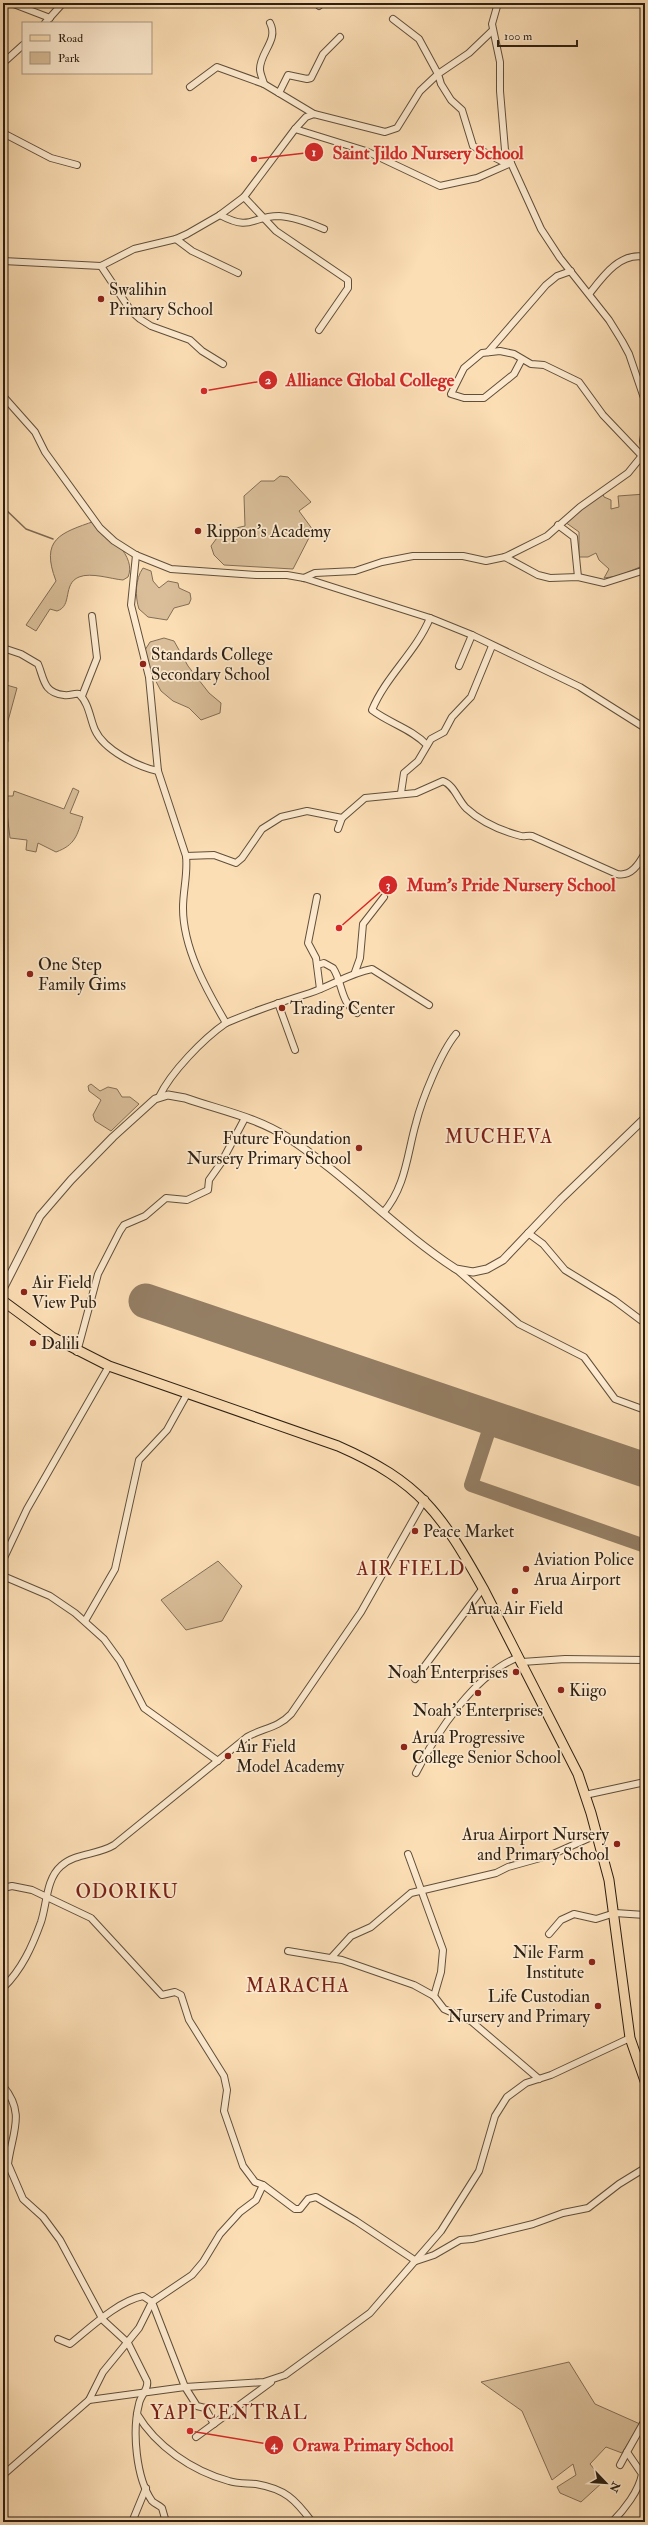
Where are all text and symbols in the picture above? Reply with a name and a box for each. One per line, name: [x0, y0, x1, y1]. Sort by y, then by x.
legend: [22, 22, 152, 74]
scale bar: [498, 22, 577, 48]
text: 100 m: [504, 29, 533, 44]
text: Road: [58, 31, 83, 46]
text: Park: [58, 51, 80, 66]
callout: Saint Jildo Nursery School: [304, 137, 531, 167]
text: Saint Jildo Nursery School: [332, 142, 524, 165]
text: 1: [312, 145, 316, 160]
place label: Swalihin Primary School: [109, 279, 214, 321]
marker: Swalihin Primary School: [96, 294, 106, 304]
callout: Alliance Global College: [258, 365, 462, 395]
text: Alliance Global College: [285, 369, 455, 392]
text: 2: [265, 373, 271, 388]
place label: Rippon's Academy: [206, 521, 331, 543]
marker: Rippon's Academy: [193, 526, 203, 536]
place label: Standards College Secondary School: [151, 644, 273, 686]
marker: Standards College Secondary School: [138, 659, 148, 669]
callout: Mum's Pride Nursery School: [378, 870, 623, 900]
text: Mum's Pride Nursery School: [406, 874, 616, 897]
text: 3: [386, 878, 391, 893]
place label: One Step Family Gims: [38, 954, 126, 996]
marker: One Step Family Gims: [25, 969, 35, 979]
place label: Trading Center: [290, 998, 396, 1019]
marker: Trading Center: [277, 1003, 287, 1013]
district label: MUCHEVA: [445, 1125, 553, 1149]
place label: Future Foundation Nursery Primary School: [187, 1128, 352, 1170]
marker: Future Foundation Nursery Primary School: [354, 1143, 364, 1153]
place label: Air Field View Pub: [31, 1272, 97, 1313]
marker: Air Field View Pub: [19, 1287, 29, 1297]
place label: Dalili: [41, 1333, 80, 1354]
marker: Dalili: [28, 1338, 38, 1348]
place label: Peace Market: [423, 1521, 515, 1542]
marker: Peace Market: [410, 1526, 420, 1536]
place label: Aviation Police Arua Airport: [533, 1549, 634, 1591]
district label: AIR FIELD: [356, 1557, 465, 1581]
marker: Aviation Police Arua Airport: [521, 1564, 531, 1574]
marker: Arua Air Field: [510, 1586, 520, 1596]
place label: Arua Air Field: [466, 1598, 564, 1619]
place label: Noah Enterprises: [387, 1662, 508, 1684]
marker: Noah Enterprises: [511, 1667, 521, 1677]
place label: Kiigo: [569, 1680, 606, 1701]
marker: Kiigo: [556, 1685, 566, 1695]
marker: Noah's Enterprises: [473, 1688, 483, 1698]
place label: Noah's Enterprises: [413, 1700, 543, 1722]
place label: Arua Progressive College Senior School: [411, 1727, 562, 1768]
place label: Air Field Model Academy: [235, 1736, 345, 1778]
marker: Arua Progressive College Senior School: [399, 1742, 409, 1752]
marker: Air Field Model Academy: [223, 1751, 233, 1761]
place label: Arua Airport Nursery and Primary School: [461, 1824, 610, 1866]
marker: Arua Airport Nursery and Primary School: [612, 1839, 622, 1849]
district label: ODORIKU: [75, 1880, 179, 1904]
place label: Nile Farm Institute: [513, 1942, 584, 1983]
marker: Nile Farm Institute: [587, 1957, 597, 1967]
district label: MARACHA: [246, 1974, 350, 1998]
place label: Life Custodian Nursery and Primary: [447, 1986, 591, 2028]
marker: Life Custodian Nursery and Primary: [593, 2001, 603, 2011]
district label: YAPI CENTRAL: [150, 2401, 308, 2425]
callout: Orawa Primary School: [264, 2430, 461, 2460]
text: Orawa Primary School: [292, 2434, 454, 2457]
text: 4: [270, 2438, 279, 2453]
north arrow: [586, 2463, 626, 2503]
text: N: [606, 2479, 623, 2495]

